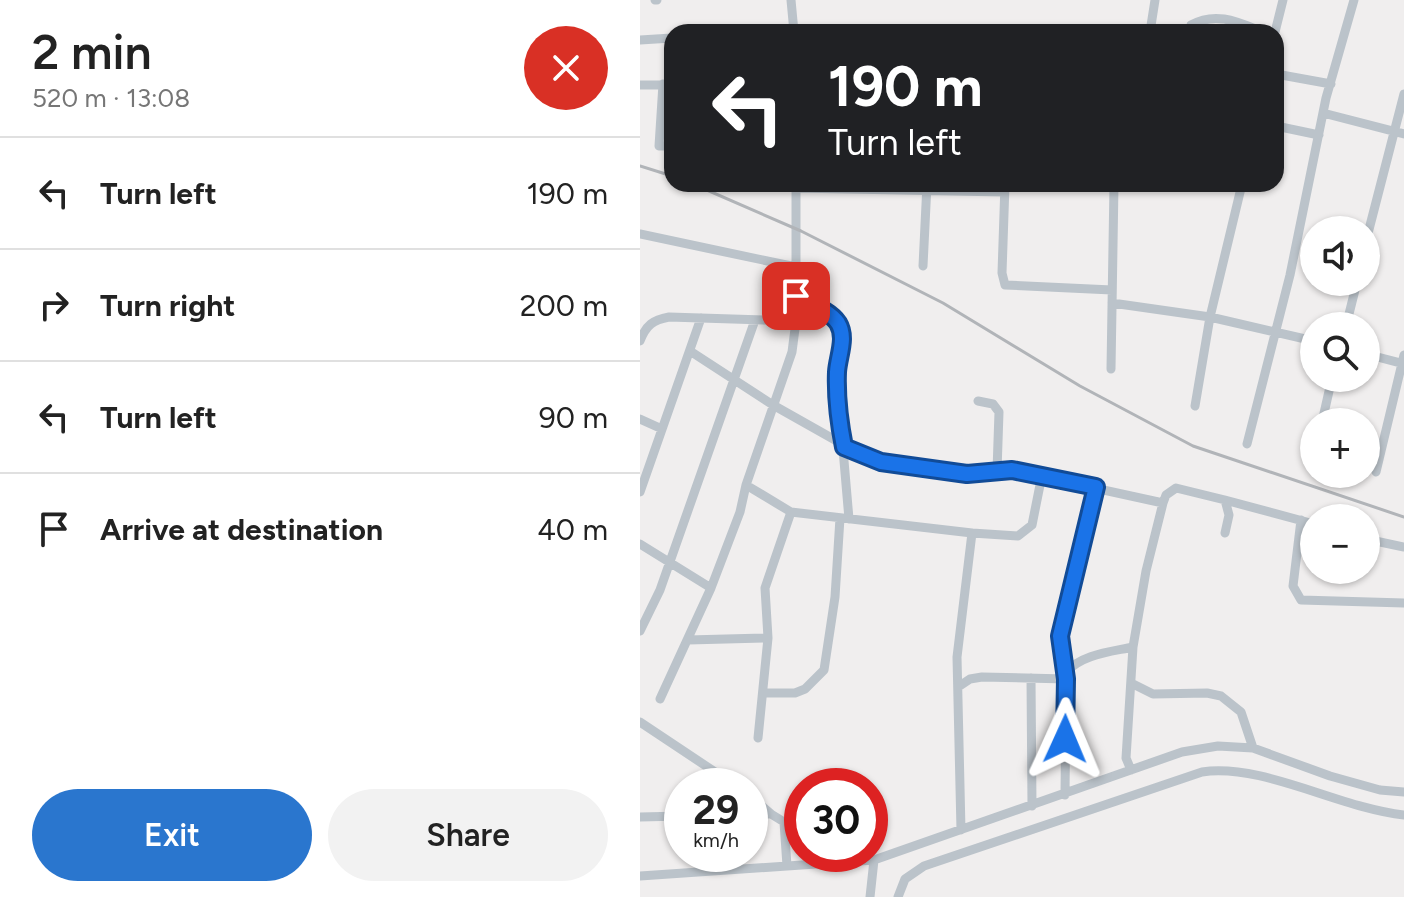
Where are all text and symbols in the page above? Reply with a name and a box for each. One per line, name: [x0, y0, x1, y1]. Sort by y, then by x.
text: 2 min: [32, 23, 152, 81]
button: close: [524, 26, 608, 110]
text: 190 m: [828, 53, 983, 120]
icon: left: [696, 56, 800, 160]
text: 520 m · 13:08: [32, 82, 190, 114]
text: Turn left: [828, 121, 962, 164]
icon: left: [32, 171, 76, 215]
text: Turn left: [100, 175, 217, 212]
text: 190 m: [526, 175, 608, 212]
map controls: [1300, 216, 1380, 584]
button: sound: [1300, 216, 1380, 296]
pin: [762, 262, 830, 330]
icon: arrive: [774, 274, 818, 318]
icon: right: [32, 283, 76, 327]
text: Turn right: [100, 287, 235, 324]
text: 200 m: [520, 287, 608, 324]
button: search: [1300, 312, 1380, 392]
icon: left: [32, 395, 76, 439]
text: Turn left: [100, 399, 217, 436]
text: 90 m: [539, 399, 608, 436]
button: +: [1300, 408, 1380, 488]
button: −: [1300, 504, 1380, 584]
icon: arrive: [32, 507, 76, 551]
text: Arrive at destination: [100, 511, 383, 548]
text: 40 m: [537, 511, 608, 548]
position arrow: [1023, 697, 1107, 781]
speed limit sign: 30: [784, 768, 888, 872]
text: 29: [693, 786, 739, 834]
button: Exit: [32, 789, 312, 881]
button: Share: [328, 789, 608, 881]
text: km/h: [693, 828, 739, 852]

